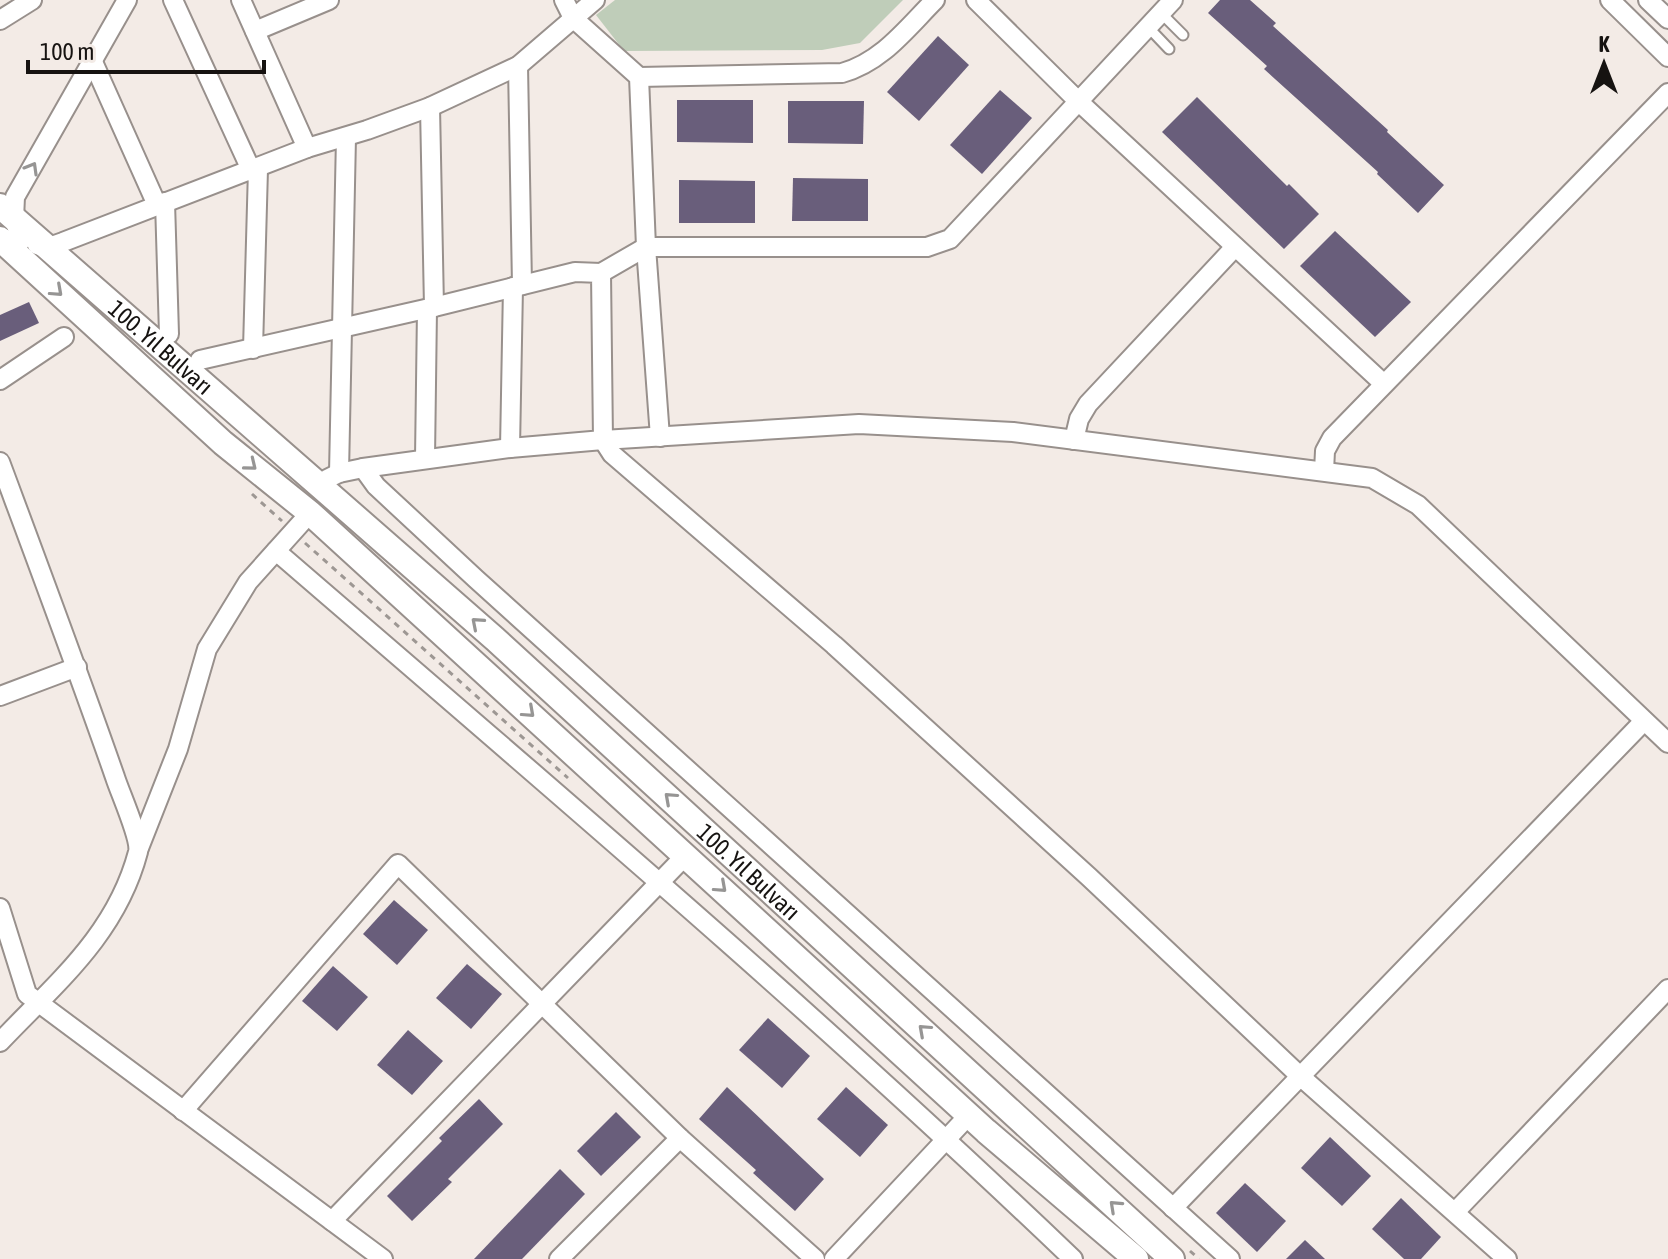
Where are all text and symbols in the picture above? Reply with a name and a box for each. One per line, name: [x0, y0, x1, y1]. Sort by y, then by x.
scale bar: [28, 24, 264, 74]
north arrow: [1564, 24, 1644, 104]
text: K: [1599, 31, 1610, 57]
text: 100 m: [40, 38, 94, 65]
one-way arrow: [22, 162, 38, 177]
one-way arrow: [48, 282, 63, 296]
street label: 100. Yıl Bulvarı: [104, 294, 219, 400]
one-way arrow: [242, 455, 256, 470]
one-way arrow: [472, 619, 486, 633]
one-way arrow: [519, 703, 534, 717]
one-way arrow: [664, 794, 679, 808]
street label: 100. Yıl Bulvarı: [692, 818, 806, 925]
one-way arrow: [712, 878, 726, 893]
one-way arrow: [918, 1026, 933, 1040]
one-way arrow: [1110, 1201, 1124, 1216]

